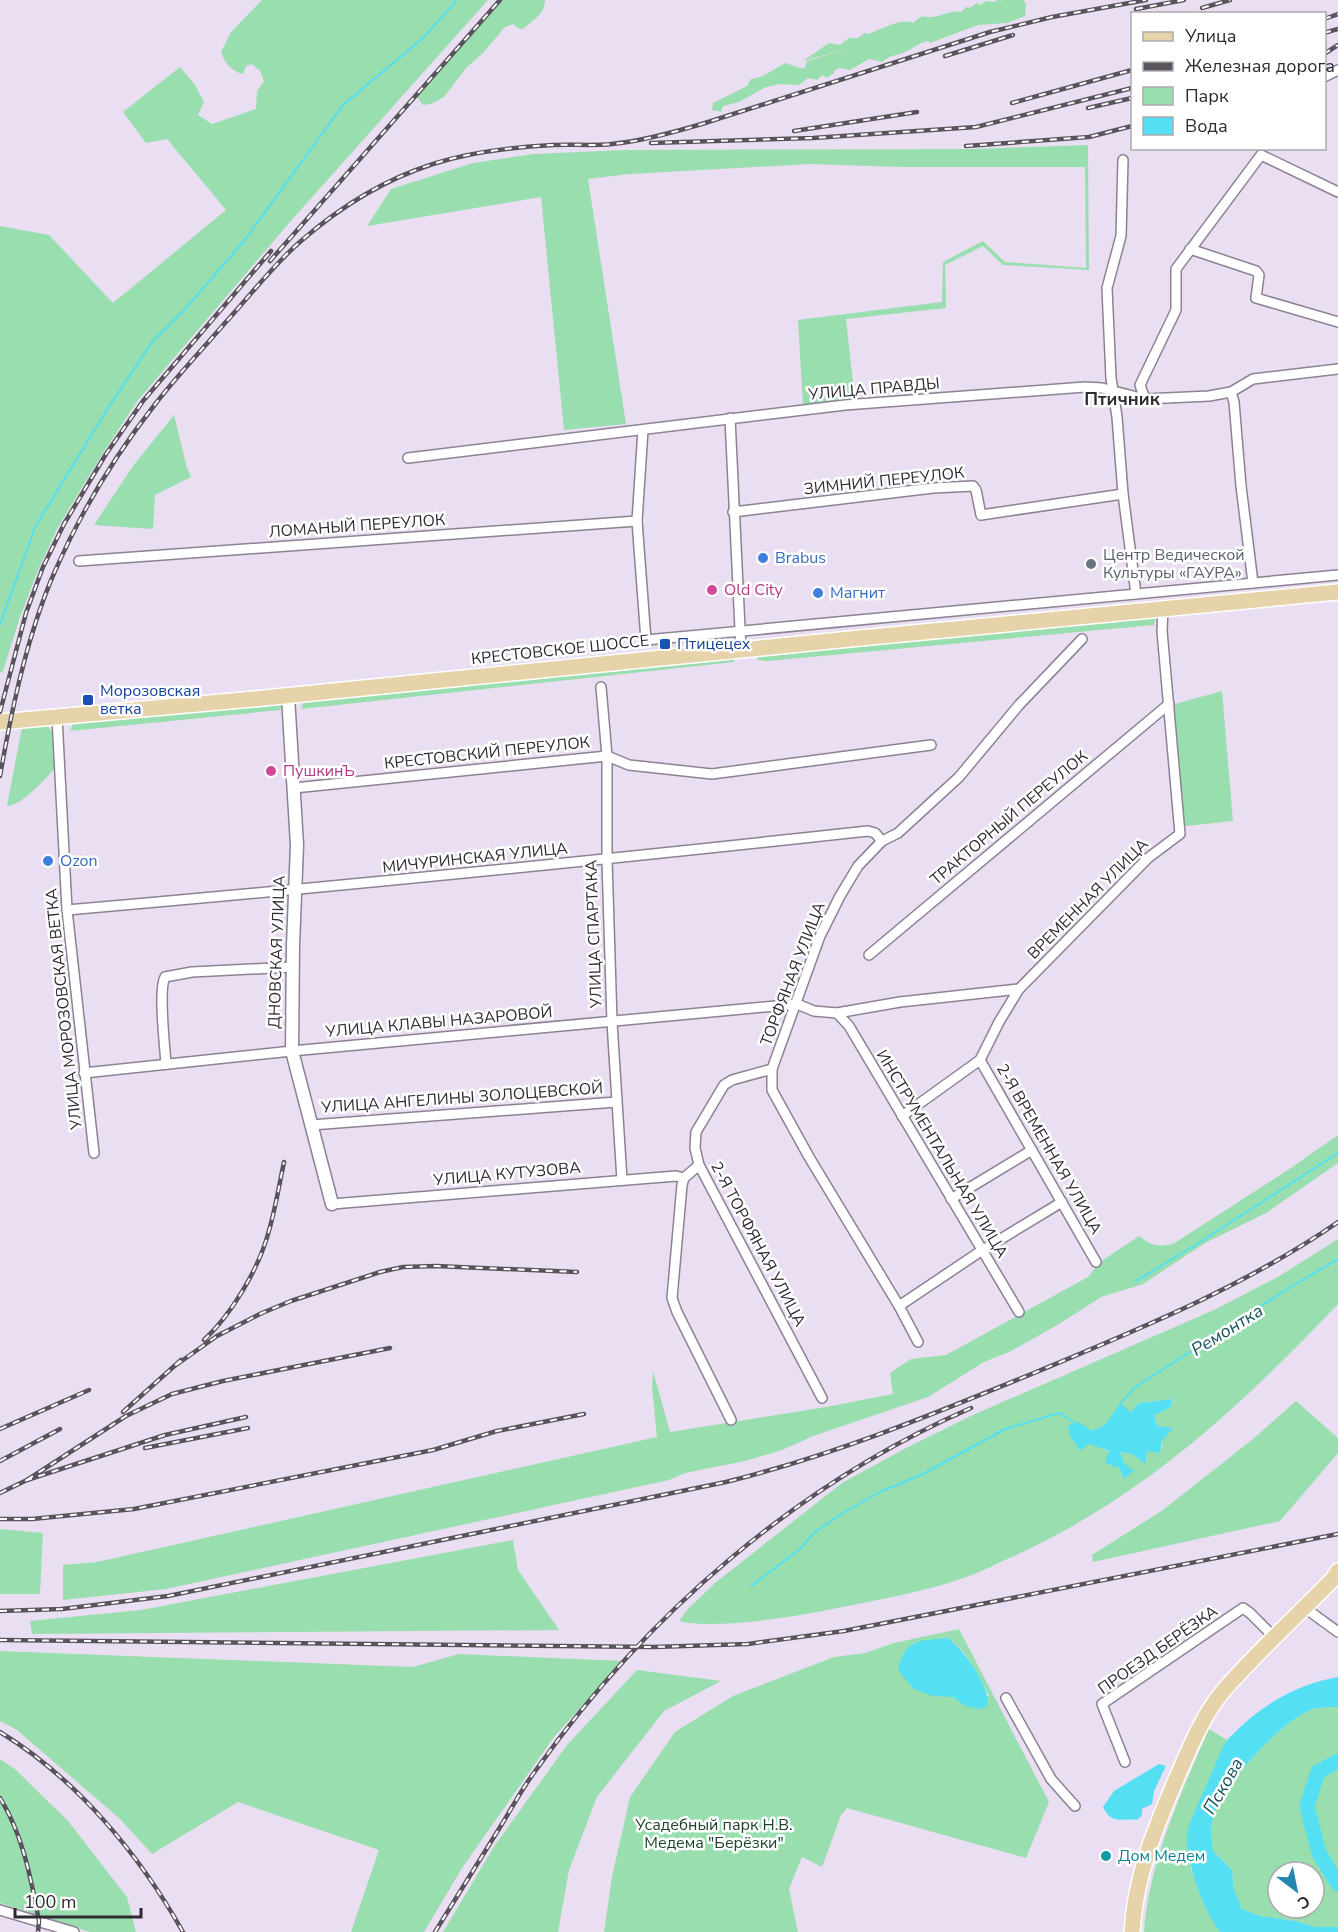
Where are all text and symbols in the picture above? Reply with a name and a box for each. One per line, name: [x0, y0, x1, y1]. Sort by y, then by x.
legend: [1131, 12, 1326, 150]
text: Улица: [1184, 24, 1236, 48]
text: Железная дорога: [1185, 54, 1335, 78]
text: Парк: [1185, 84, 1229, 108]
text: Вода: [1185, 114, 1228, 138]
street label: УЛИЦА ПРАВДЫ: [806, 372, 941, 406]
district label: Птичник: [1084, 387, 1161, 411]
street label: ЗИМНИЙ ПЕРЕУЛОК: [803, 462, 966, 500]
street label: ЛОМАНЫЙ ПЕРЕУЛОК: [268, 509, 447, 543]
place label: Центр Ведической Культуры «ГАУРА»: [1103, 544, 1245, 584]
place label: Brabus: [775, 547, 826, 569]
marker: Brabus: [756, 551, 770, 565]
marker: Центр Ведической Культуры «ГАУРА»: [1084, 557, 1098, 571]
place label: Old City: [724, 579, 784, 601]
place label: Магнит: [830, 582, 886, 604]
marker: Old City: [705, 583, 719, 597]
marker: Магнит: [811, 586, 825, 600]
street label: КРЕСТОВСКОЕ ШОССЕ: [470, 630, 650, 670]
place label: Птицецех: [677, 633, 751, 655]
marker: Птицецех: [658, 637, 672, 651]
place label: Морозовская ветка: [100, 680, 200, 720]
marker: Морозовская ветка: [81, 693, 95, 707]
street label: КРЕСТОВСКИЙ ПЕРЕУЛОК: [383, 731, 592, 775]
street label: ТРАКТОРНЫЙ ПЕРЕУЛОК: [926, 745, 1093, 890]
place label: ПушкинЪ: [283, 760, 355, 782]
marker: ПушкинЪ: [264, 764, 278, 778]
street label: ВРЕМЕННАЯ УЛИЦА: [1023, 834, 1153, 964]
street label: МИЧУРИНСКАЯ УЛИЦА: [381, 837, 569, 879]
place label: Ozon: [60, 850, 98, 872]
marker: Ozon: [41, 854, 55, 868]
street label: УЛИЦА СПАРТАКА: [580, 859, 608, 1010]
street label: ДНОВСКАЯ УЛИЦА: [263, 875, 291, 1029]
street label: УЛИЦА МОРОЗОВСКАЯ ВЕТКА: [40, 887, 88, 1132]
street label: ТОРФЯНАЯ УЛИЦА: [755, 899, 831, 1049]
street label: УЛИЦА КЛАВЫ НАЗАРОВОЙ: [324, 1001, 553, 1043]
street label: ИНСТРУМЕНТАЛЬНАЯ УЛИЦА: [871, 1046, 1013, 1262]
street label: 2-Я ВРЕМЕННАЯ УЛИЦА: [991, 1060, 1107, 1239]
street label: УЛИЦА АНГЕЛИНЫ ЗОЛОЦЕВСКОЙ: [319, 1077, 604, 1119]
street label: УЛИЦА КУТУЗОВА: [431, 1157, 582, 1191]
street label: 2-Я ТОРФЯНАЯ УЛИЦА: [705, 1158, 811, 1331]
water label: Ремонтка: [1186, 1298, 1268, 1362]
street label: ПРОЕЗД БЕРЁЗКА: [1094, 1600, 1223, 1700]
water label: Пскова: [1197, 1753, 1249, 1819]
park label: Усадебный парк Н.В. Медема "Берёзки": [634, 1814, 793, 1854]
place label: Дом Медем: [1118, 1845, 1205, 1867]
marker: Дом Медем: [1099, 1849, 1113, 1863]
north arrow: [1266, 1860, 1326, 1920]
scale bar: [15, 1881, 141, 1919]
text: 100 m: [24, 1890, 76, 1914]
text: С: [1293, 1890, 1314, 1914]

